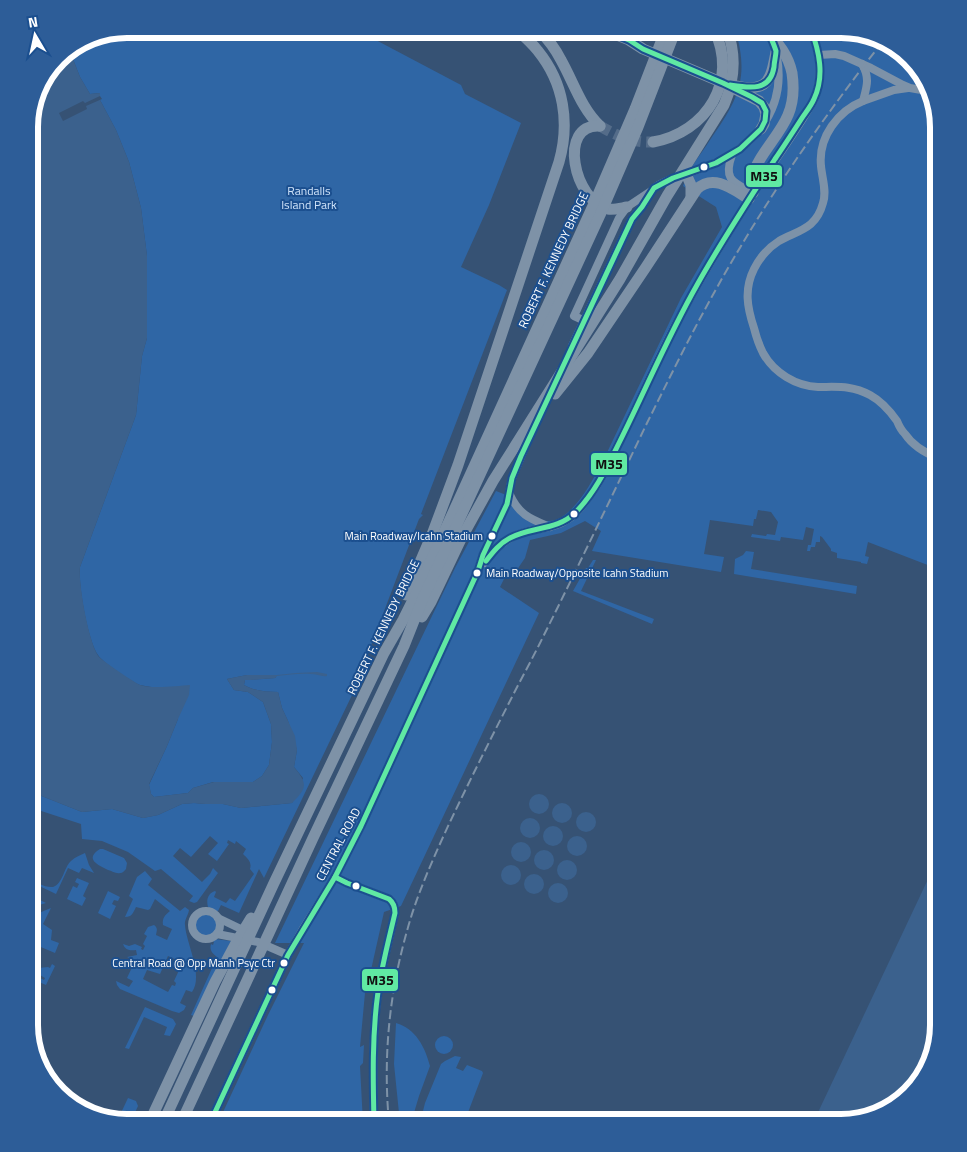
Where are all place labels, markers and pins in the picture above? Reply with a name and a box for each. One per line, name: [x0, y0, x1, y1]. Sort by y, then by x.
unlabelled marker: [699, 162, 709, 172]
unlabelled marker: [569, 509, 579, 519]
place label: Main Roadway/Icahn Stadium: [345, 528, 483, 544]
marker: Main Roadway/Icahn Stadium: [487, 531, 497, 541]
place label: Main Roadway/Opposite Icahn Stadium: [486, 565, 668, 581]
marker: Main Roadway/Opposite Icahn Stadium: [472, 568, 482, 578]
unlabelled marker: [351, 881, 361, 891]
place label: Central Road @ Opp Manh Psyc Ctr: [112, 955, 275, 971]
marker: Central Road @ Opp Manh Psyc Ctr: [279, 958, 289, 968]
unlabelled marker: [267, 985, 277, 995]

